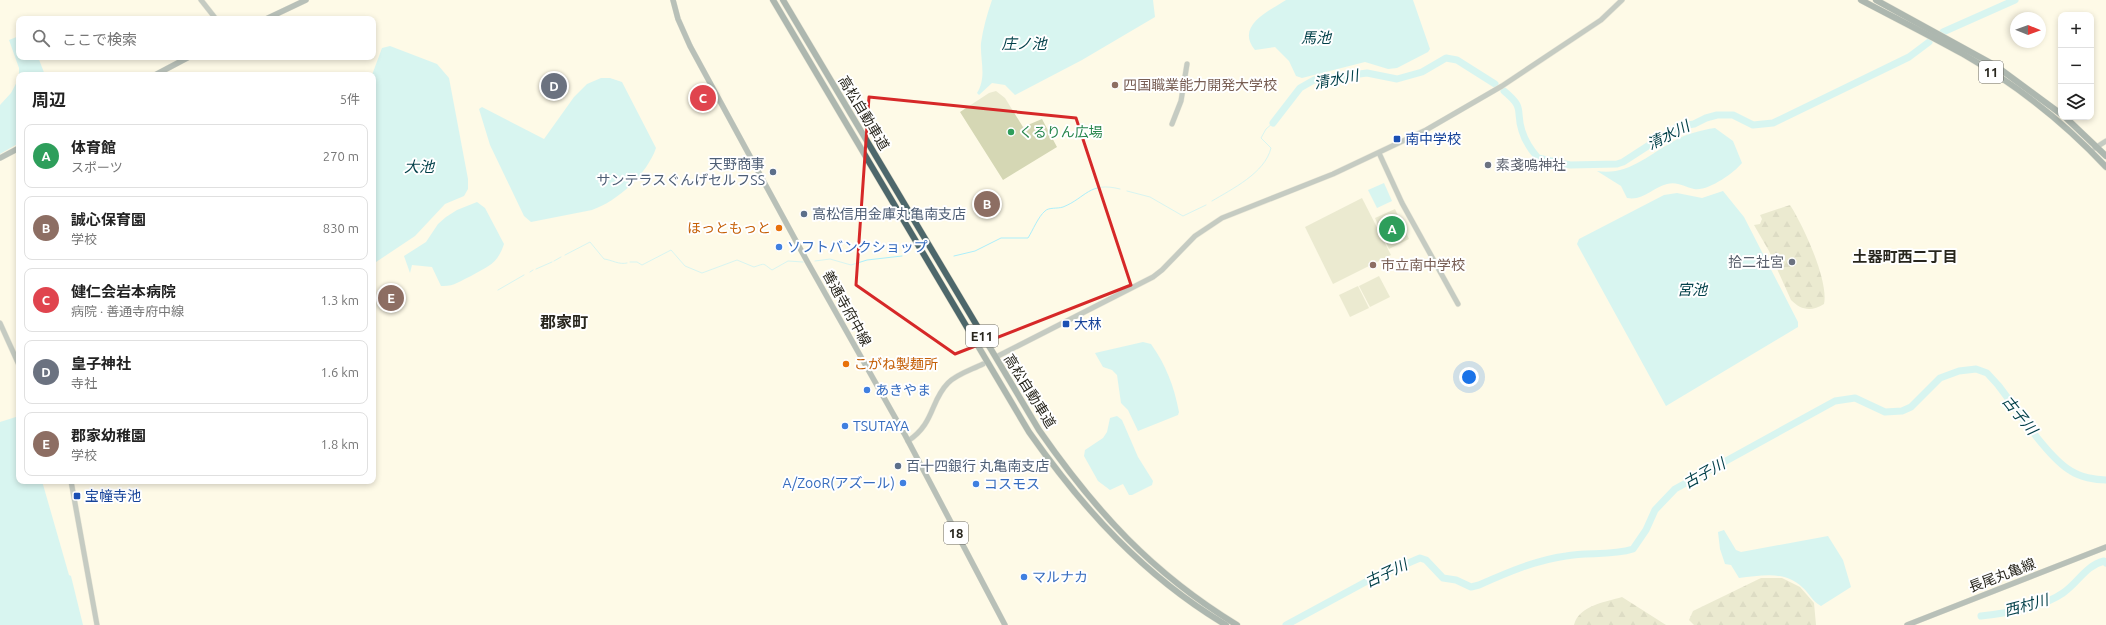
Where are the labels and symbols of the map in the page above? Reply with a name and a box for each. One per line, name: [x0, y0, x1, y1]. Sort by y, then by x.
north arrow: [2010, 12, 2046, 48]
water label: 馬池: [1301, 29, 1333, 46]
water label: 庄ノ池: [1001, 35, 1048, 52]
road number: 11: [1979, 61, 2003, 83]
water label: 清水川: [1312, 66, 1362, 92]
pin: D: [541, 71, 567, 101]
street label: 高松自動車道: [836, 73, 892, 153]
place label: 四国職業能力開発大学校: [1123, 77, 1277, 93]
marker: 四国職業能力開発大学校: [1110, 80, 1120, 90]
pin: C: [690, 83, 716, 113]
water label: 清水川: [1644, 116, 1694, 153]
place label: くるりん広場: [1019, 124, 1103, 140]
marker: くるりん広場: [1006, 127, 1016, 137]
place label: 南中学校: [1405, 131, 1461, 147]
marker: 南中学校: [1392, 134, 1402, 144]
place label: 天野商事 サンテラスぐんげセルフSS: [597, 156, 765, 188]
place label: 素戔嗚神社: [1496, 157, 1566, 173]
water label: 大池: [404, 158, 436, 175]
marker: 素戔嗚神社: [1483, 160, 1493, 170]
marker: 天野商事 サンテラスぐんげセルフSS: [768, 167, 778, 177]
pin: B: [974, 189, 1000, 219]
place label: 高松信用金庫丸亀南支店: [812, 206, 966, 222]
marker: 高松信用金庫丸亀南支店: [799, 209, 809, 219]
pin: A: [1379, 214, 1405, 244]
place label: ほっともっと: [687, 220, 771, 236]
marker: ほっともっと: [774, 223, 784, 233]
place label: ソフトバンクショップ: [787, 239, 928, 255]
marker: ソフトバンクショップ: [774, 242, 784, 252]
district label: 土器町西二丁目: [1852, 248, 1958, 265]
place label: 拾二社宮: [1728, 254, 1784, 270]
place label: 市立南中学校: [1381, 257, 1465, 273]
marker: 拾二社宮: [1787, 257, 1797, 267]
marker: 市立南中学校: [1368, 260, 1378, 270]
street label: 善通寺府中線: [820, 267, 874, 349]
water label: 宮池: [1677, 281, 1709, 298]
pin: E: [378, 283, 404, 313]
district label: 郡家町: [540, 313, 588, 331]
place label: 大林: [1074, 316, 1102, 332]
marker: 大林: [1061, 319, 1071, 329]
road number: E11: [966, 325, 998, 347]
street label: 高松自動車道: [1001, 351, 1059, 431]
place label: こがね製麺所: [854, 356, 938, 372]
marker: こがね製麺所: [841, 359, 851, 369]
your location: [1459, 367, 1479, 387]
place label: あきやま: [875, 382, 931, 398]
marker: あきやま: [862, 385, 872, 395]
water label: 古子川: [1999, 392, 2042, 439]
place label: TSUTAYA: [853, 418, 909, 434]
marker: TSUTAYA: [840, 421, 850, 431]
water label: 古子川: [1680, 454, 1730, 491]
place label: 百十四銀行 丸亀南支店: [906, 458, 1049, 474]
marker: 百十四銀行 丸亀南支店: [893, 461, 903, 471]
place label: A/ZooR(アズール): [783, 475, 895, 491]
place label: コスモス: [984, 476, 1040, 492]
marker: A/ZooR(アズール): [898, 478, 908, 488]
marker: コスモス: [971, 479, 981, 489]
place label: 宝幢寺池: [85, 488, 141, 504]
marker: 宝幢寺池: [72, 491, 82, 501]
road number: 18: [944, 522, 968, 544]
water label: 古子川: [1362, 555, 1412, 590]
street label: 長尾丸亀線: [1966, 555, 2038, 595]
place label: マルナカ: [1032, 569, 1088, 585]
marker: マルナカ: [1019, 572, 1029, 582]
water label: 西村川: [2002, 590, 2052, 619]

